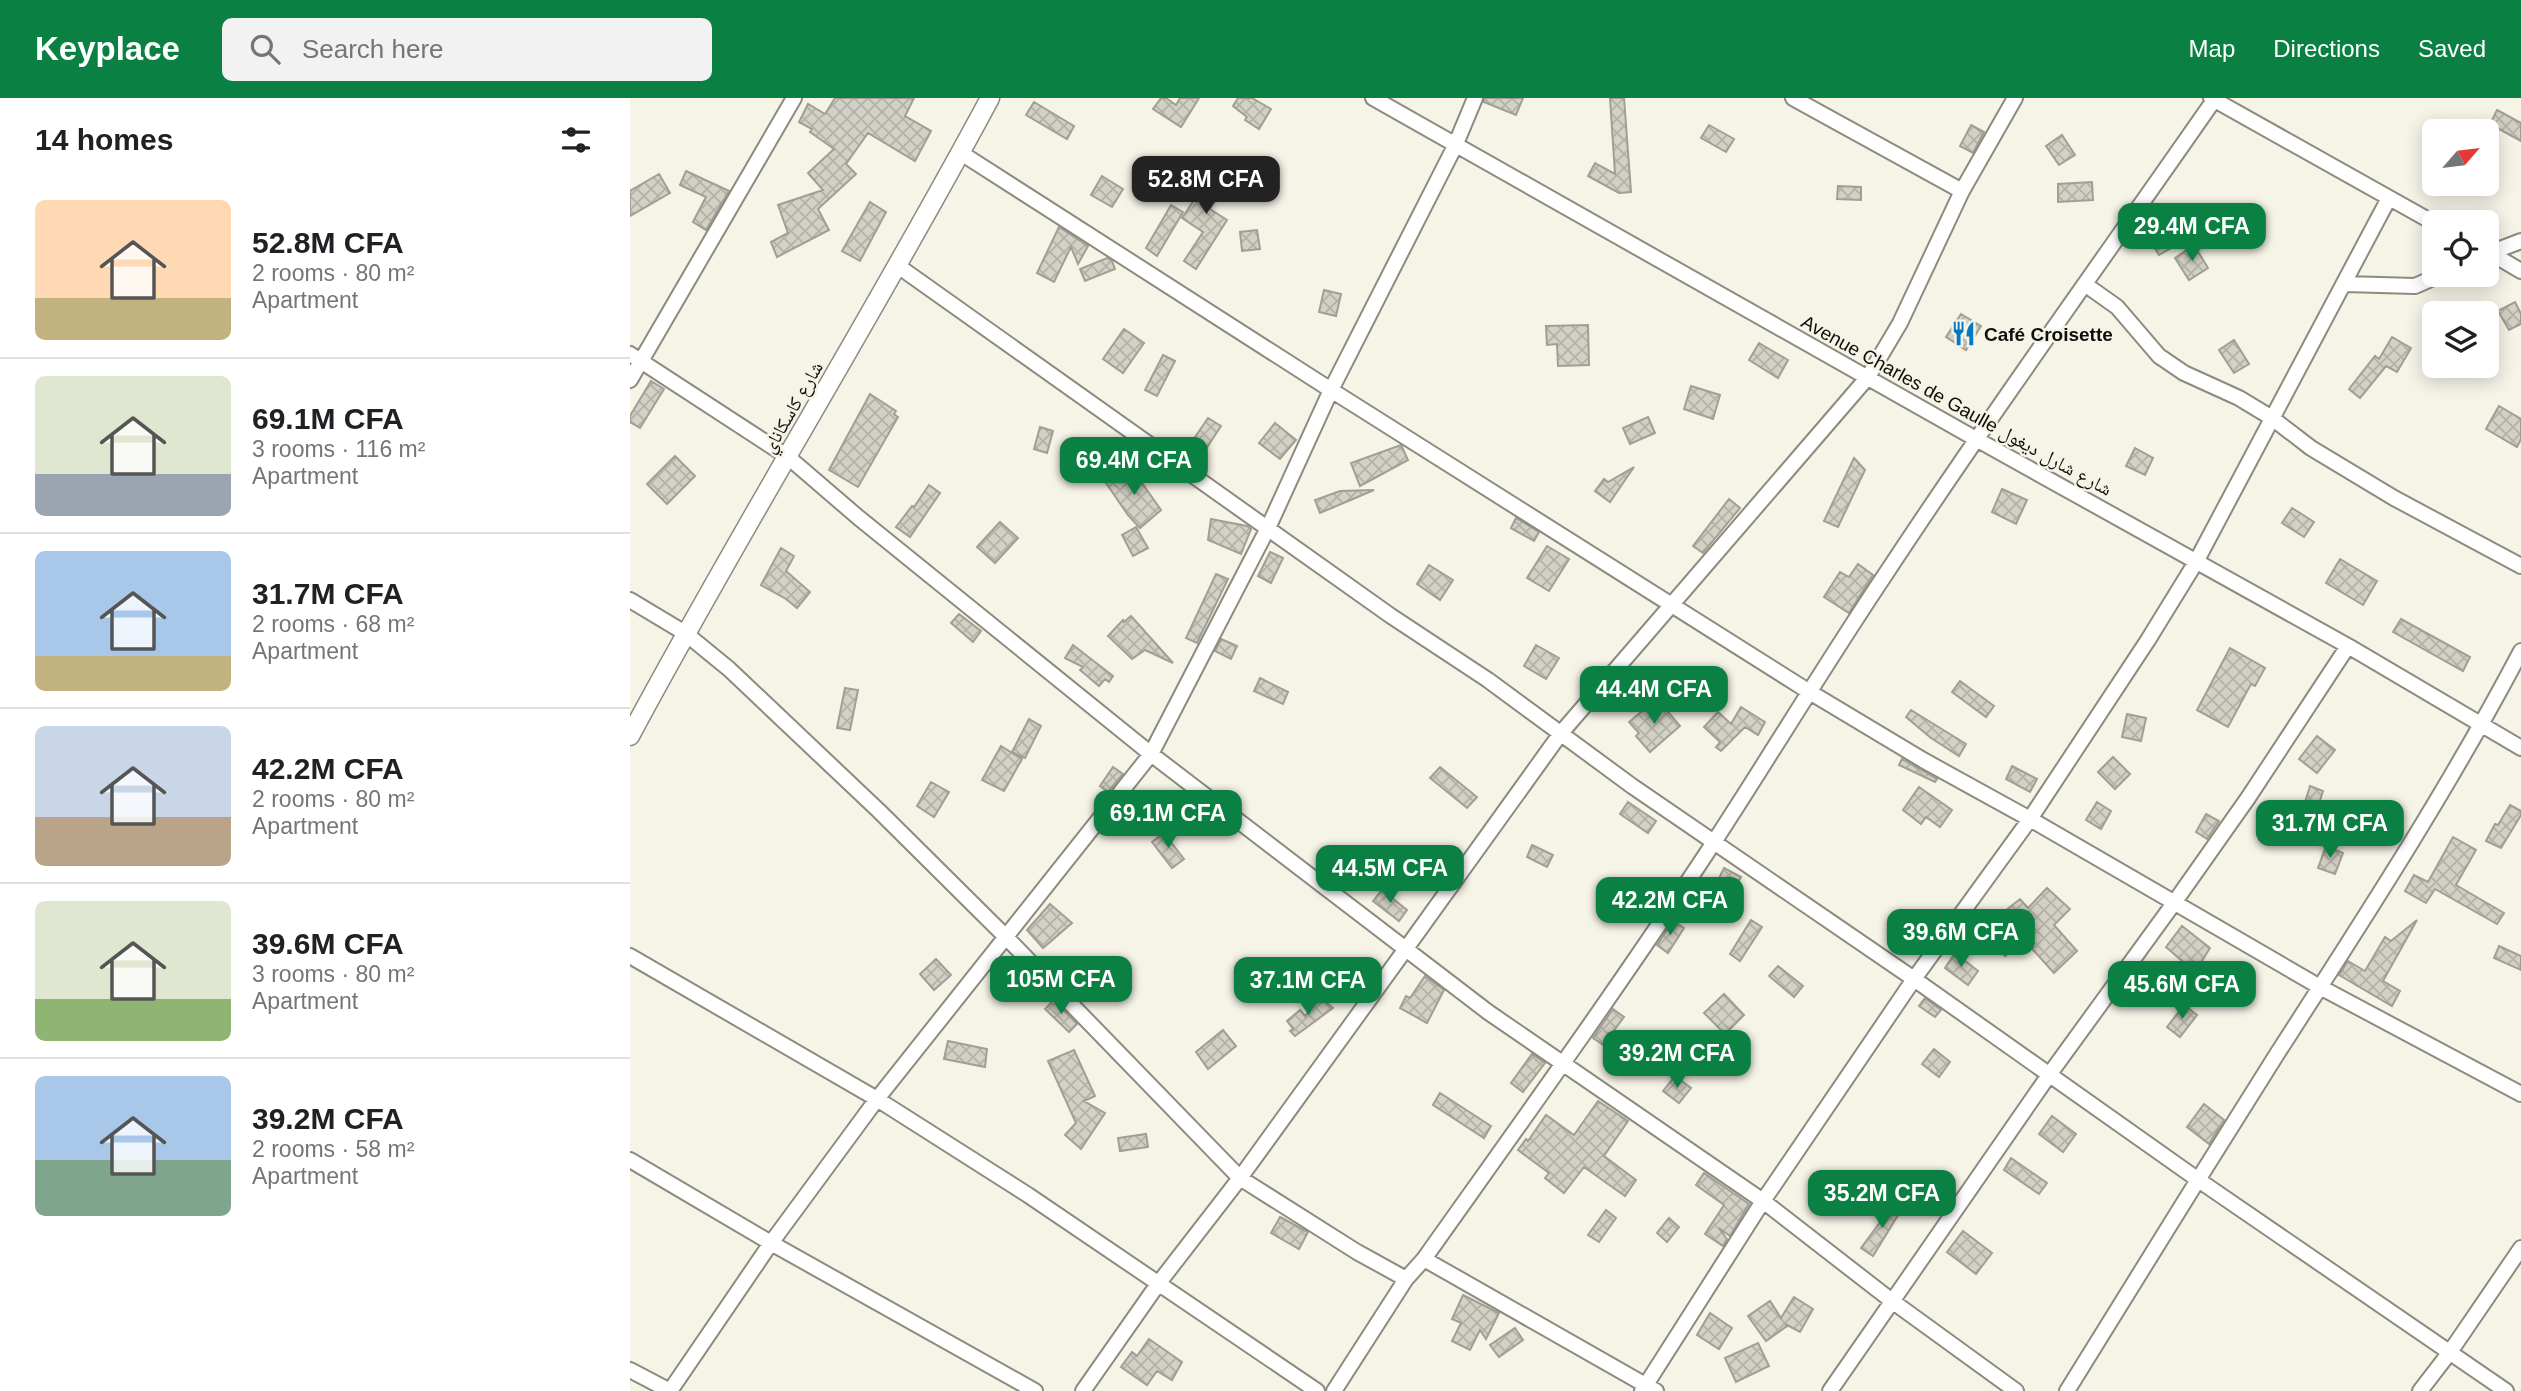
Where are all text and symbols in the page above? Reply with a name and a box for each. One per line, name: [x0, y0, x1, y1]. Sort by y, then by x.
search box: [222, 18, 712, 81]
text: Keyplace: [35, 30, 180, 67]
icon: search: [246, 30, 284, 68]
text: Search here: [302, 34, 444, 64]
text: Map: [2189, 35, 2235, 62]
text: Directions: [2273, 35, 2380, 62]
text: Saved: [2418, 35, 2486, 62]
north arrow: [2422, 119, 2499, 196]
map controls: [2422, 119, 2499, 378]
icon: filters: [557, 121, 595, 159]
text: 14 homes: [35, 123, 173, 156]
pin: 52.8M CFA: [1126, 156, 1286, 216]
text: 52.8M CFA: [1148, 166, 1264, 192]
pin: 29.4M CFA: [2112, 204, 2272, 263]
button: locate: [2422, 210, 2499, 287]
text: 29.4M CFA: [2134, 213, 2250, 239]
text: 52.8M CFA: [252, 226, 404, 259]
icon: home: [91, 228, 175, 312]
text: 2 rooms · 80 m²: [252, 260, 414, 286]
text: Apartment: [252, 287, 358, 313]
button: layers: [2422, 301, 2499, 378]
street label: Avenue Charles de Gaulle شارع شارل ديغول: [1797, 311, 2116, 501]
restaurant icon: Café Croisette: [1950, 320, 1978, 348]
place label: Café Croisette: [1984, 324, 2113, 345]
street label: شارع كاسكاناي: [758, 358, 831, 459]
text: 69.1M CFA: [252, 402, 404, 435]
icon: home: [91, 404, 175, 488]
text: 3 rooms · 116 m²: [252, 436, 425, 462]
pin: 69.4M CFA: [1054, 438, 1214, 497]
text: 69.4M CFA: [1076, 447, 1192, 473]
text: Apartment: [252, 463, 358, 489]
text: 31.7M CFA: [252, 577, 404, 610]
icon: home: [91, 579, 175, 663]
text: 2 rooms · 68 m²: [252, 611, 414, 637]
text: Apartment: [252, 638, 358, 664]
pin: 44.4M CFA: [1574, 666, 1734, 726]
text: 44.4M CFA: [1596, 676, 1712, 702]
text: 42.2M CFA: [252, 752, 404, 785]
icon: home: [91, 754, 175, 838]
text: 2 rooms · 80 m²: [252, 786, 414, 812]
pin: 69.1M CFA: [1088, 790, 1248, 850]
text: 69.1M CFA: [1110, 800, 1226, 826]
pin: 31.7M CFA: [2250, 800, 2410, 860]
text: 31.7M CFA: [2272, 810, 2388, 836]
text: Apartment: [252, 813, 358, 839]
pin: 44.5M CFA: [1310, 846, 1470, 905]
text: 44.5M CFA: [1332, 855, 1448, 881]
pin: 42.2M CFA: [1590, 878, 1750, 937]
text: 42.2M CFA: [1612, 887, 1728, 913]
pin: 39.6M CFA: [1881, 910, 2041, 969]
text: 39.6M CFA: [1903, 919, 2019, 945]
text: 39.6M CFA: [252, 927, 404, 960]
icon: home: [91, 929, 175, 1013]
pin: 105M CFA: [989, 956, 1133, 1016]
pin: 37.1M CFA: [1228, 958, 1388, 1017]
text: 3 rooms · 80 m²: [252, 961, 414, 987]
pin: 45.6M CFA: [2102, 962, 2262, 1021]
text: 105M CFA: [1006, 966, 1116, 992]
text: 37.1M CFA: [1250, 967, 1366, 993]
text: 45.6M CFA: [2124, 971, 2240, 997]
text: Apartment: [252, 988, 358, 1014]
pin: 39.2M CFA: [1597, 1030, 1757, 1090]
text: 39.2M CFA: [1619, 1040, 1735, 1066]
text: 39.2M CFA: [252, 1102, 404, 1135]
icon: home: [91, 1104, 175, 1188]
text: 2 rooms · 58 m²: [252, 1136, 414, 1162]
text: Apartment: [252, 1163, 358, 1189]
pin: 35.2M CFA: [1802, 1170, 1962, 1230]
text: 35.2M CFA: [1824, 1180, 1940, 1206]

